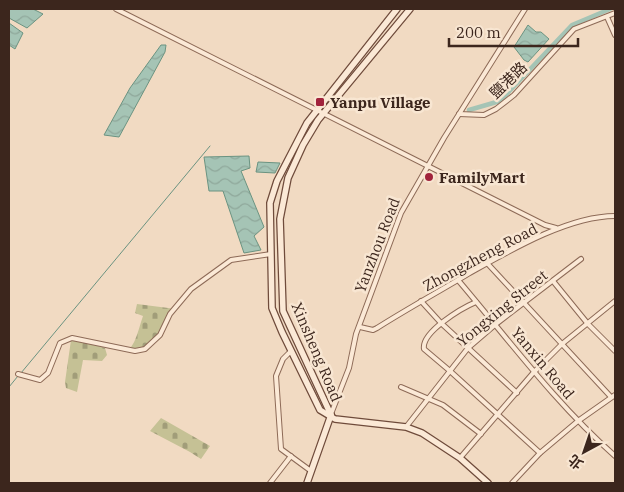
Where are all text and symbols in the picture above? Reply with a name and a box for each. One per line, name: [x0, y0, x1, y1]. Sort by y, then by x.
scale bar: [449, 15, 578, 47]
text: 200 m: [456, 23, 501, 42]
street label: 鹽港路: [485, 58, 531, 102]
place label: Yanpu Village: [330, 93, 431, 112]
marker: Yanpu Village: [314, 96, 326, 108]
place label: FamilyMart: [439, 168, 525, 187]
marker: FamilyMart: [423, 171, 435, 183]
street label: Yanzhou Road: [350, 195, 404, 295]
street label: Zhongzheng Road: [419, 219, 541, 295]
street label: Yongxing Street: [453, 266, 551, 350]
street label: Xinsheng Road: [288, 299, 346, 405]
street label: Yanxin Road: [507, 323, 579, 403]
north arrow: [559, 427, 609, 477]
text: 北: [564, 451, 587, 473]

